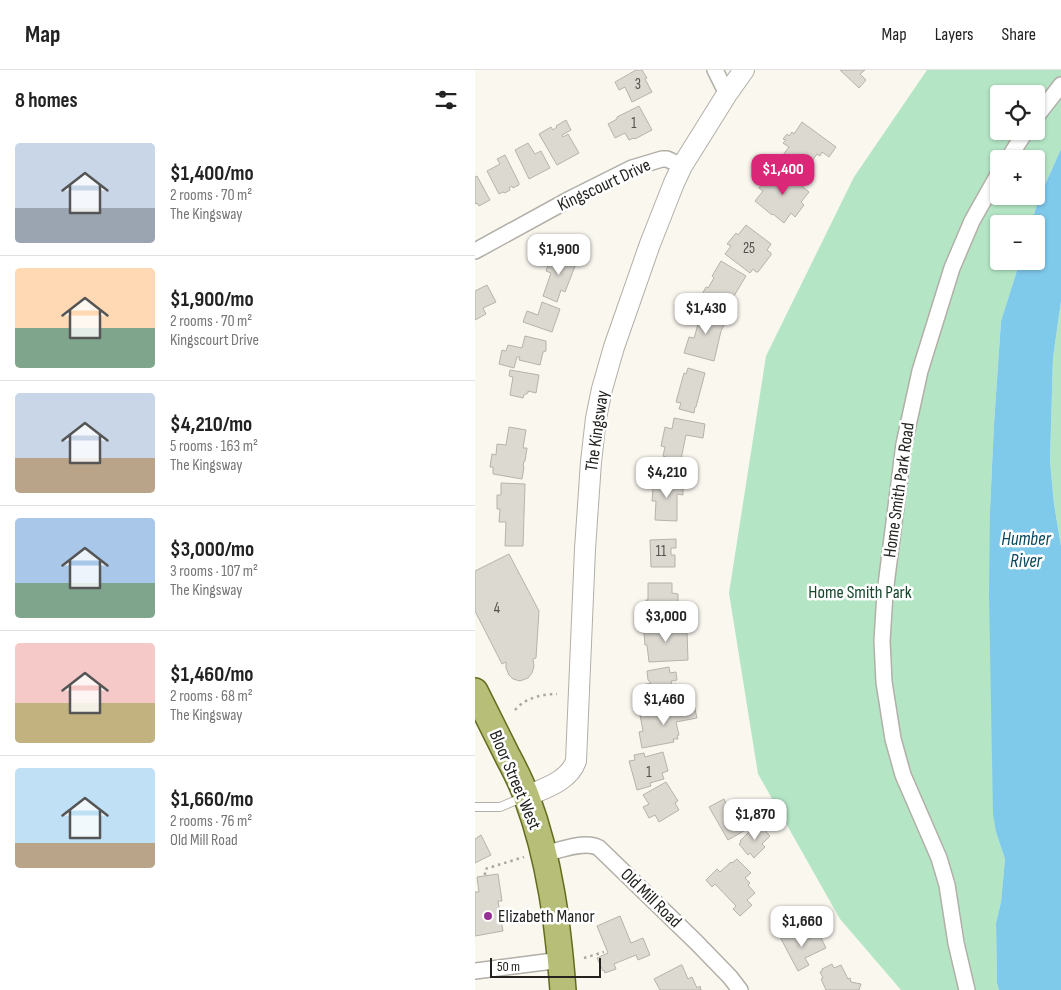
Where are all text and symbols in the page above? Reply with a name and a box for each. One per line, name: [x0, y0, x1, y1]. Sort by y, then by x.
text: Map: [25, 20, 60, 49]
text: Map: [882, 24, 907, 45]
text: Layers: [935, 24, 974, 45]
text: Share: [1002, 24, 1036, 45]
house number: 3: [635, 75, 641, 94]
map controls: [990, 85, 1045, 270]
button: locate: [990, 85, 1045, 140]
icon: filters: [432, 86, 460, 114]
text: 8 homes: [15, 88, 78, 113]
house number: 1: [631, 114, 637, 133]
button: +: [990, 150, 1045, 205]
street label: Kingscourt Drive: [554, 154, 654, 216]
pin: $1,400: [742, 154, 824, 196]
text: $1,400: [762, 160, 804, 179]
text: $1,400/mo: [170, 161, 254, 186]
icon: home: [55, 163, 115, 223]
text: 2 rooms · 70 m²: [170, 186, 252, 205]
text: The Kingsway: [170, 205, 242, 224]
button: −: [990, 215, 1045, 270]
pin: $1,900: [518, 234, 600, 276]
house number: 25: [743, 239, 755, 258]
text: $1,900: [538, 240, 580, 259]
text: $1,900/mo: [170, 287, 254, 312]
icon: home: [55, 288, 115, 348]
pin: $1,430: [665, 292, 747, 335]
text: $1,430: [686, 299, 726, 318]
text: 2 rooms · 70 m²: [170, 312, 252, 331]
text: Kingscourt Drive: [170, 331, 259, 350]
street label: The Kingsway: [581, 389, 613, 473]
text: $4,210/mo: [170, 412, 252, 437]
icon: home: [55, 413, 115, 473]
street label: Home Smith Park Road: [879, 421, 919, 559]
text: 5 rooms · 163 m²: [170, 437, 258, 456]
text: The Kingsway: [170, 456, 242, 475]
pin: $4,210: [626, 456, 708, 499]
text: $4,210: [647, 463, 687, 482]
water label: Humber River: [1001, 528, 1051, 573]
text: $3,000/mo: [170, 537, 254, 562]
icon: home: [55, 538, 115, 598]
house number: 11: [656, 542, 667, 561]
text: 3 rooms · 107 m²: [170, 562, 258, 581]
text: The Kingsway: [170, 581, 242, 600]
park label: Home Smith Park: [808, 582, 912, 603]
house number: 4: [494, 599, 500, 618]
pin: $3,000: [625, 600, 707, 643]
text: $3,000: [645, 607, 687, 626]
text: $1,460/mo: [170, 662, 254, 687]
icon: home: [55, 663, 115, 723]
pin: $1,460: [623, 684, 705, 726]
text: 2 rooms · 68 m²: [170, 687, 253, 706]
text: $1,460: [643, 690, 685, 709]
text: The Kingsway: [170, 706, 242, 725]
street label: Bloor Street West: [485, 727, 546, 833]
house number: 1: [646, 763, 652, 782]
text: $1,660/mo: [170, 787, 253, 812]
icon: home: [55, 788, 115, 848]
pin: $1,870: [714, 798, 796, 841]
text: $1,870: [735, 805, 775, 824]
text: 2 rooms · 76 m²: [170, 812, 252, 831]
text: Old Mill Road: [170, 831, 238, 850]
street label: Old Mill Road: [616, 864, 686, 932]
place label: Elizabeth Manor: [498, 906, 595, 927]
pin: $1,660: [761, 906, 843, 948]
marker: Elizabeth Manor: [482, 910, 494, 922]
text: $1,660: [781, 912, 823, 931]
scale bar: [490, 955, 601, 978]
text: 50 m: [497, 958, 520, 975]

